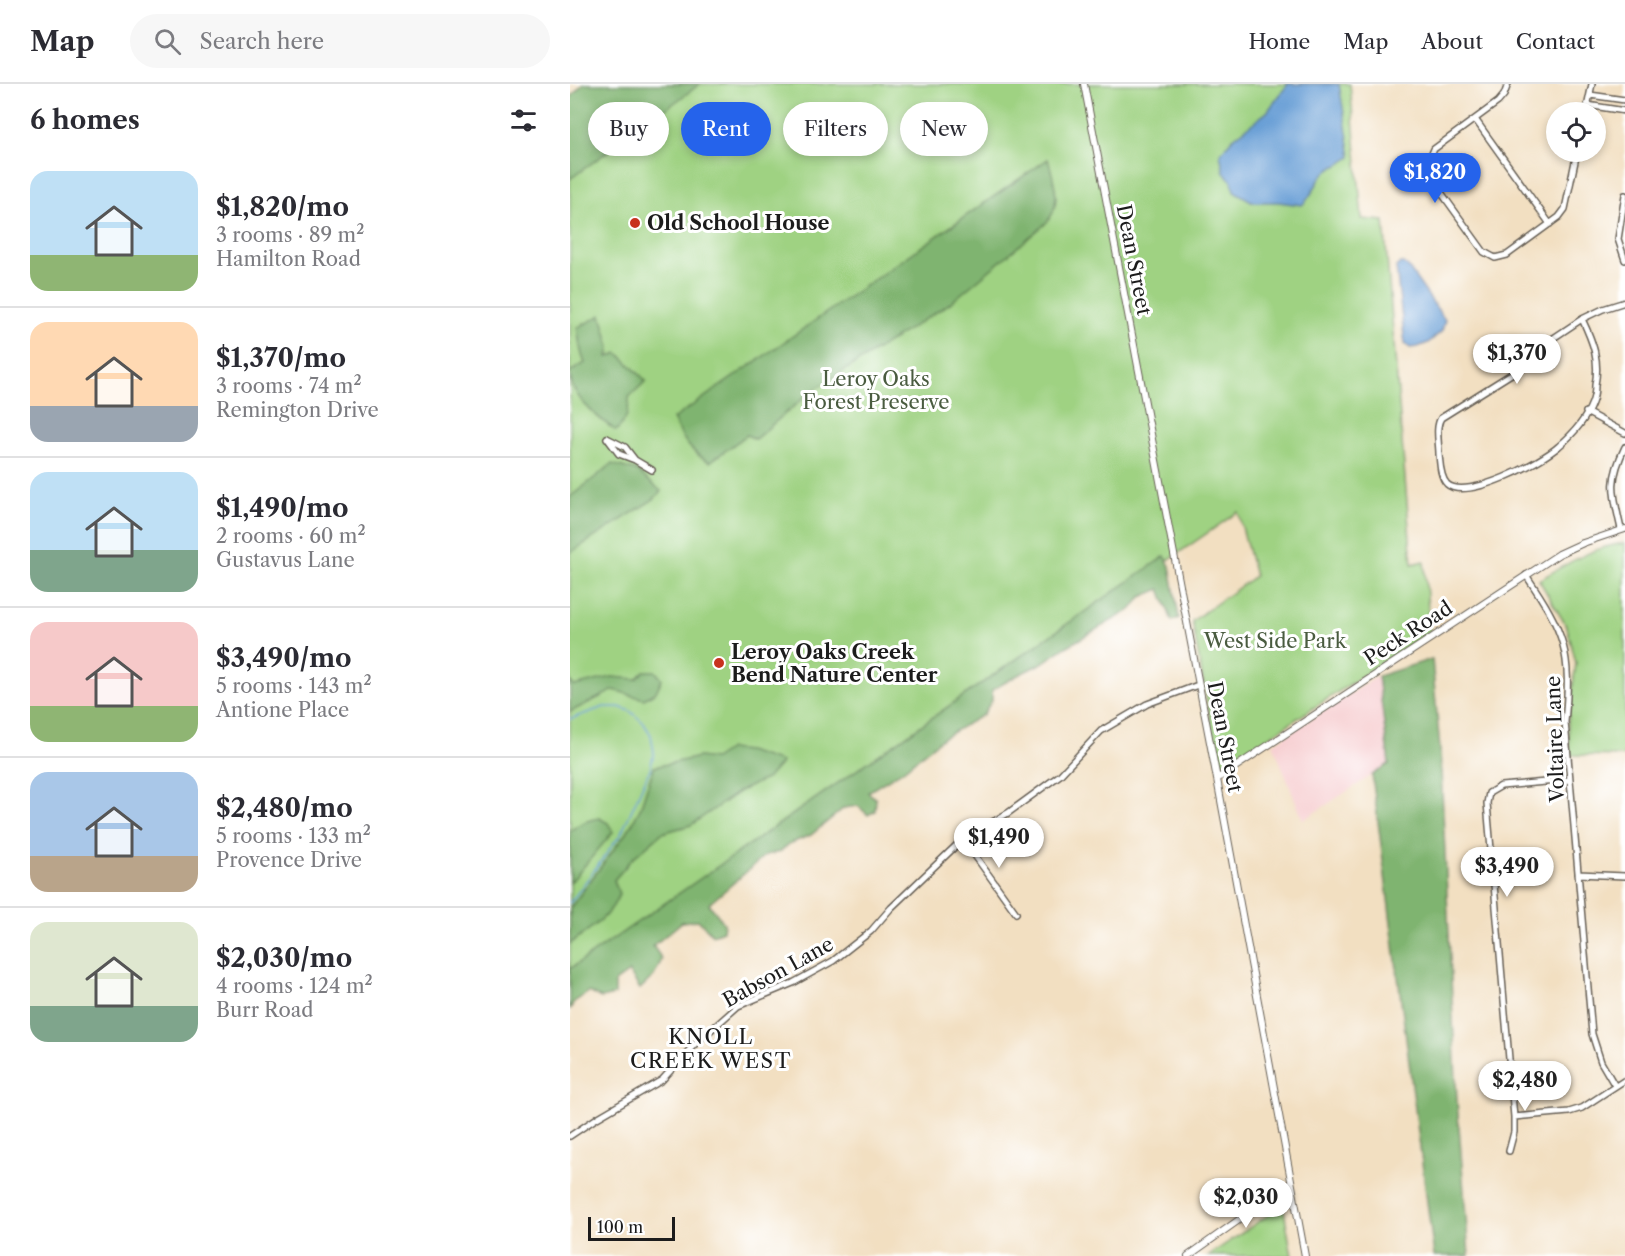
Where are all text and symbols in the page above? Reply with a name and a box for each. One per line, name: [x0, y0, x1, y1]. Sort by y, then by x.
search box: [130, 14, 550, 68]
text: Map: [30, 24, 94, 58]
icon: search: [151, 25, 184, 58]
text: Search here: [199, 28, 324, 55]
text: Home: [1249, 29, 1310, 54]
text: Map: [1343, 29, 1388, 54]
text: About: [1421, 29, 1483, 54]
text: Contact: [1516, 29, 1595, 54]
chip: Buy: [588, 102, 669, 156]
chip: Rent: [681, 102, 771, 156]
chip: Filters: [783, 102, 888, 156]
chip: New: [900, 102, 988, 156]
map controls: [1546, 102, 1606, 162]
button: locate: [1546, 102, 1606, 162]
text: 6 homes: [30, 104, 140, 136]
icon: filters: [507, 104, 540, 137]
pin: $1,820: [1386, 153, 1484, 204]
text: $1,820: [1404, 160, 1466, 184]
text: $1,820/mo: [216, 191, 349, 223]
icon: home: [78, 195, 150, 267]
street label: Dean Street: [1111, 202, 1157, 318]
place label: Old School House: [647, 211, 829, 235]
marker: Old School House: [628, 216, 642, 230]
text: 3 rooms · 89 m²: [216, 223, 364, 247]
text: Hamilton Road: [216, 247, 361, 271]
pin: $1,370: [1468, 334, 1566, 385]
text: $1,370: [1487, 341, 1547, 365]
text: $1,370/mo: [216, 342, 346, 374]
icon: home: [78, 346, 150, 418]
park label: Leroy Oaks Forest Preserve: [802, 367, 950, 414]
text: 3 rooms · 74 m²: [216, 374, 362, 398]
text: Remington Drive: [216, 398, 379, 422]
text: $1,490/mo: [216, 492, 349, 524]
icon: home: [78, 496, 150, 568]
text: 2 rooms · 60 m²: [216, 524, 366, 548]
text: Gustavus Lane: [216, 548, 355, 572]
street label: Peck Road: [1359, 596, 1457, 670]
park label: West Side Park: [1203, 629, 1348, 653]
place label: Leroy Oaks Creek Bend Nature Center: [731, 640, 938, 687]
text: $3,490/mo: [216, 642, 352, 674]
icon: home: [78, 646, 150, 718]
marker: Leroy Oaks Creek Bend Nature Center: [712, 656, 726, 670]
text: 5 rooms · 143 m²: [216, 674, 372, 698]
street label: Voltaire Lane: [1541, 675, 1569, 804]
street label: Dean Street: [1202, 679, 1248, 795]
text: Antione Place: [216, 698, 349, 722]
text: $2,480/mo: [216, 792, 353, 824]
icon: home: [78, 796, 150, 868]
pin: $1,490: [950, 818, 1048, 869]
text: 5 rooms · 133 m²: [216, 824, 371, 848]
text: $1,490: [968, 825, 1030, 849]
pin: $3,490: [1458, 847, 1556, 898]
text: Provence Drive: [216, 848, 362, 872]
text: $3,490: [1475, 854, 1539, 878]
street label: Babson Lane: [718, 932, 838, 1012]
text: $2,030/mo: [216, 942, 352, 974]
icon: home: [78, 946, 150, 1018]
text: 4 rooms · 124 m²: [216, 974, 373, 998]
text: Burr Road: [216, 998, 314, 1022]
district label: KNOLL CREEK WEST: [630, 1024, 792, 1073]
pin: $2,480: [1476, 1061, 1574, 1112]
text: $2,480: [1492, 1068, 1558, 1092]
pin: $2,030: [1197, 1178, 1295, 1229]
text: $2,030: [1213, 1185, 1279, 1209]
scale bar: [588, 1214, 675, 1242]
text: 100 m: [597, 1217, 643, 1237]

